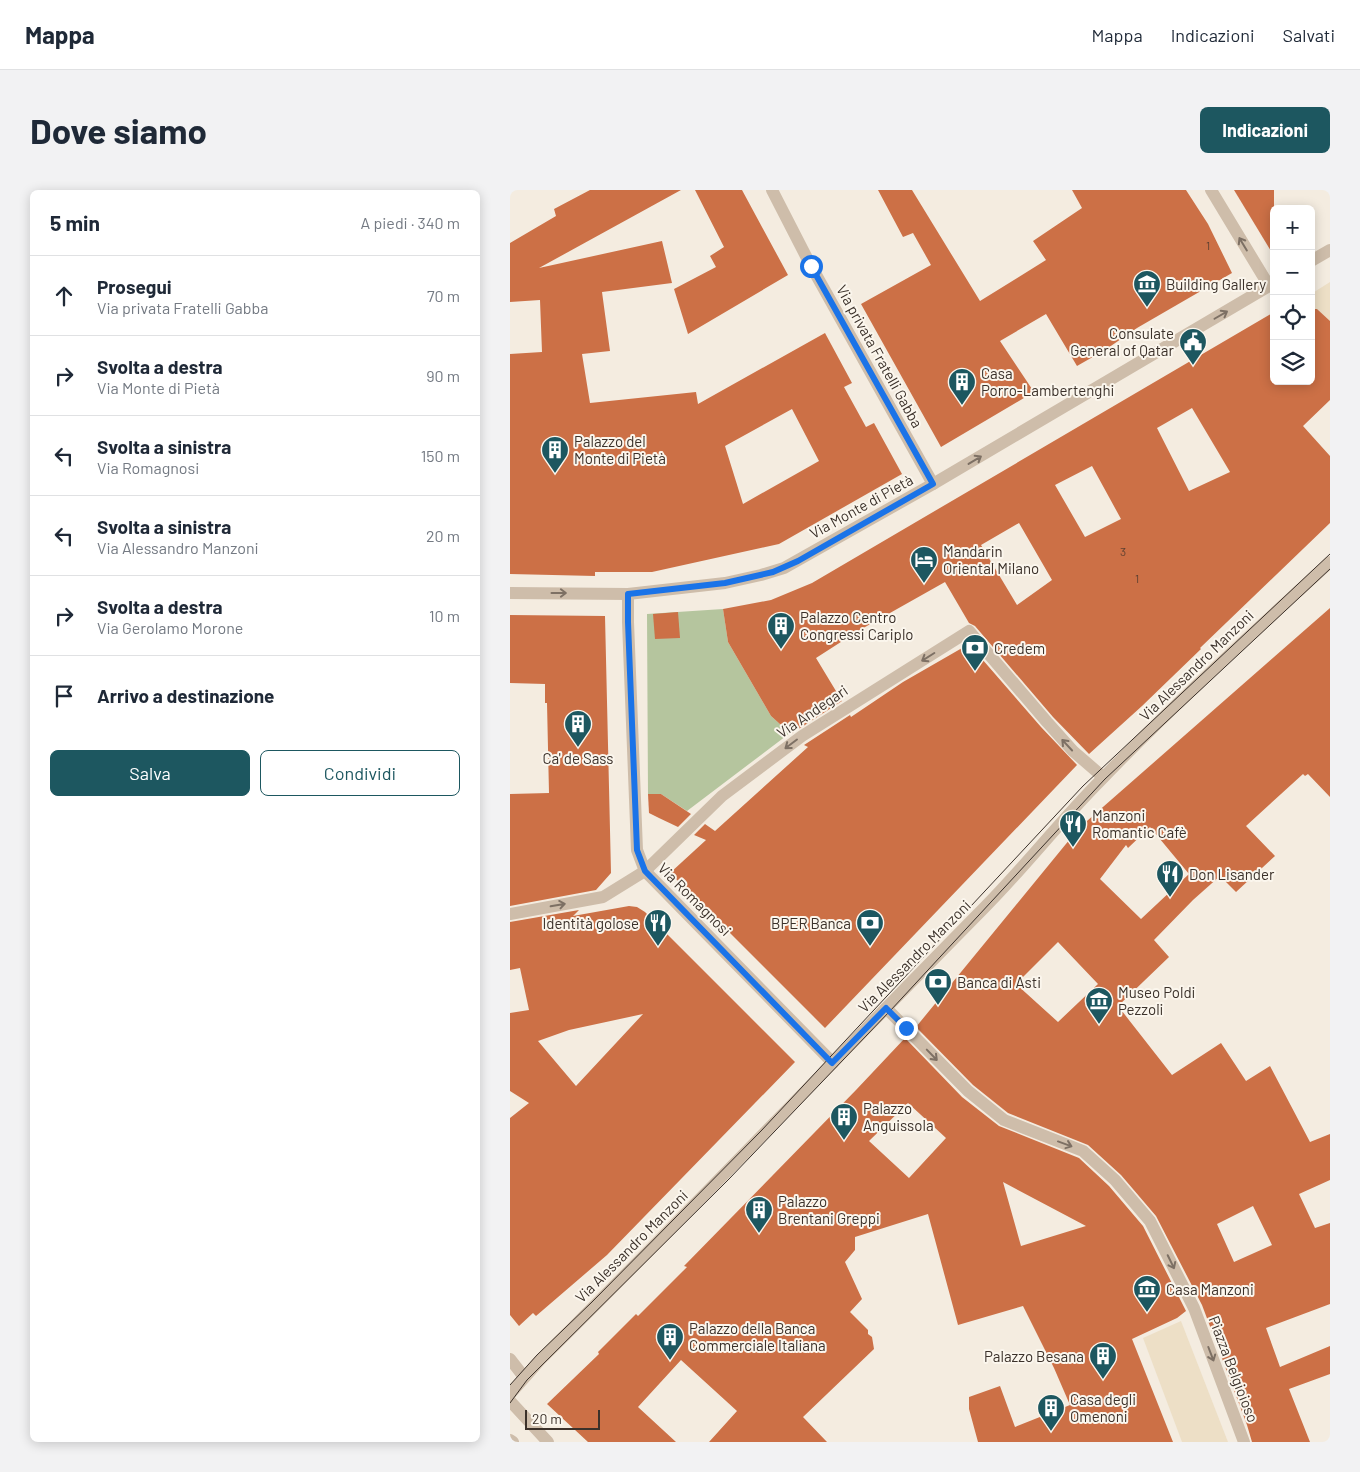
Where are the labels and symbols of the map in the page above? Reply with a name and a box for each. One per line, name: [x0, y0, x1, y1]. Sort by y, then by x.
house number: 1: [1206, 238, 1210, 252]
one-way arrow: [1238, 238, 1248, 252]
route start: [800, 255, 823, 278]
museum icon: Building Gallery: [1132, 269, 1162, 308]
place label: Building Gallery: [1166, 275, 1266, 293]
street label: Via privata Fratelli Gabba: [833, 281, 927, 431]
one-way arrow: [1213, 310, 1227, 320]
place label: Consulate General of Qatar: [1070, 324, 1175, 359]
public building icon: Consulate General of Qatar: [1178, 327, 1208, 366]
place label: Casa Porro-Lambertenghi: [981, 364, 1114, 399]
building icon: Casa Porro-Lambertenghi: [947, 367, 977, 406]
place label: Palazzo del Monte di Pietà: [574, 432, 666, 467]
building icon: Palazzo del Monte di Pietà: [540, 435, 570, 474]
one-way arrow: [967, 454, 981, 464]
street label: Via Monte di Pietà: [806, 470, 916, 542]
place label: Mandarin Oriental Milano: [943, 542, 1039, 577]
house number: 3: [1120, 544, 1126, 558]
hotel icon: Mandarin Oriental Milano: [909, 545, 939, 584]
house number: 1: [1135, 571, 1139, 585]
one-way arrow: [550, 589, 566, 598]
street label: Via Alessandro Manzoni: [1135, 606, 1257, 724]
place label: Palazzo Centro Congressi Cariplo: [800, 608, 914, 643]
building icon: Palazzo Centro Congressi Cariplo: [766, 611, 796, 650]
bank icon: Credem: [960, 633, 990, 672]
place label: Credem: [994, 639, 1045, 657]
one-way arrow: [921, 652, 935, 662]
street label: Via Andegari: [773, 681, 851, 741]
building icon: Ca' de Sass: [563, 709, 593, 748]
one-way arrow: [1061, 738, 1073, 751]
one-way arrow: [785, 739, 798, 750]
place label: Ca' de Sass: [542, 749, 614, 767]
place label: Manzoni Romantic Cafè: [1092, 806, 1187, 841]
restaurant icon: Manzoni Romantic Cafè: [1058, 809, 1088, 848]
street label: Via Romagnosi: [655, 859, 735, 939]
restaurant icon: Don Lisander: [1155, 859, 1185, 898]
place label: Don Lisander: [1189, 865, 1275, 883]
street label: Via Alessandro Manzoni: [854, 896, 974, 1016]
one-way arrow: [550, 900, 566, 910]
restaurant icon: Identità golose: [643, 908, 673, 947]
bank icon: BPER Banca: [855, 908, 885, 947]
place label: Identità golose: [542, 914, 639, 932]
place label: BPER Banca: [771, 914, 851, 932]
bank icon: Banca di Asti: [923, 967, 953, 1006]
place label: Banca di Asti: [957, 973, 1041, 991]
place label: Museo Poldi Pezzoli: [1118, 983, 1195, 1018]
museum icon: Museo Poldi Pezzoli: [1084, 986, 1114, 1025]
route end: [895, 1017, 918, 1040]
one-way arrow: [926, 1048, 938, 1060]
place label: Palazzo Anguissola: [863, 1099, 934, 1134]
building icon: Palazzo Anguissola: [829, 1102, 859, 1141]
one-way arrow: [1056, 1140, 1072, 1149]
street label: Via Alessandro Manzoni: [571, 1186, 691, 1306]
place label: Palazzo Brentani Greppi: [778, 1192, 880, 1227]
building icon: Palazzo Brentani Greppi: [744, 1195, 774, 1234]
one-way arrow: [1166, 1254, 1176, 1269]
museum icon: Casa Manzoni: [1132, 1274, 1162, 1313]
place label: Casa Manzoni: [1166, 1280, 1254, 1298]
street label: Piazza Belgioioso: [1205, 1313, 1263, 1425]
place label: Palazzo della Banca Commerciale Italiana: [689, 1319, 826, 1354]
building icon: Palazzo della Banca Commerciale Italiana: [655, 1322, 685, 1361]
building icon: Palazzo Besana: [1088, 1341, 1118, 1380]
one-way arrow: [1207, 1346, 1216, 1361]
place label: Palazzo Besana: [984, 1347, 1084, 1365]
place label: Casa degli Omenoni: [1070, 1390, 1136, 1425]
building icon: Casa degli Omenoni: [1036, 1393, 1066, 1432]
scale bar: [525, 1407, 600, 1430]

